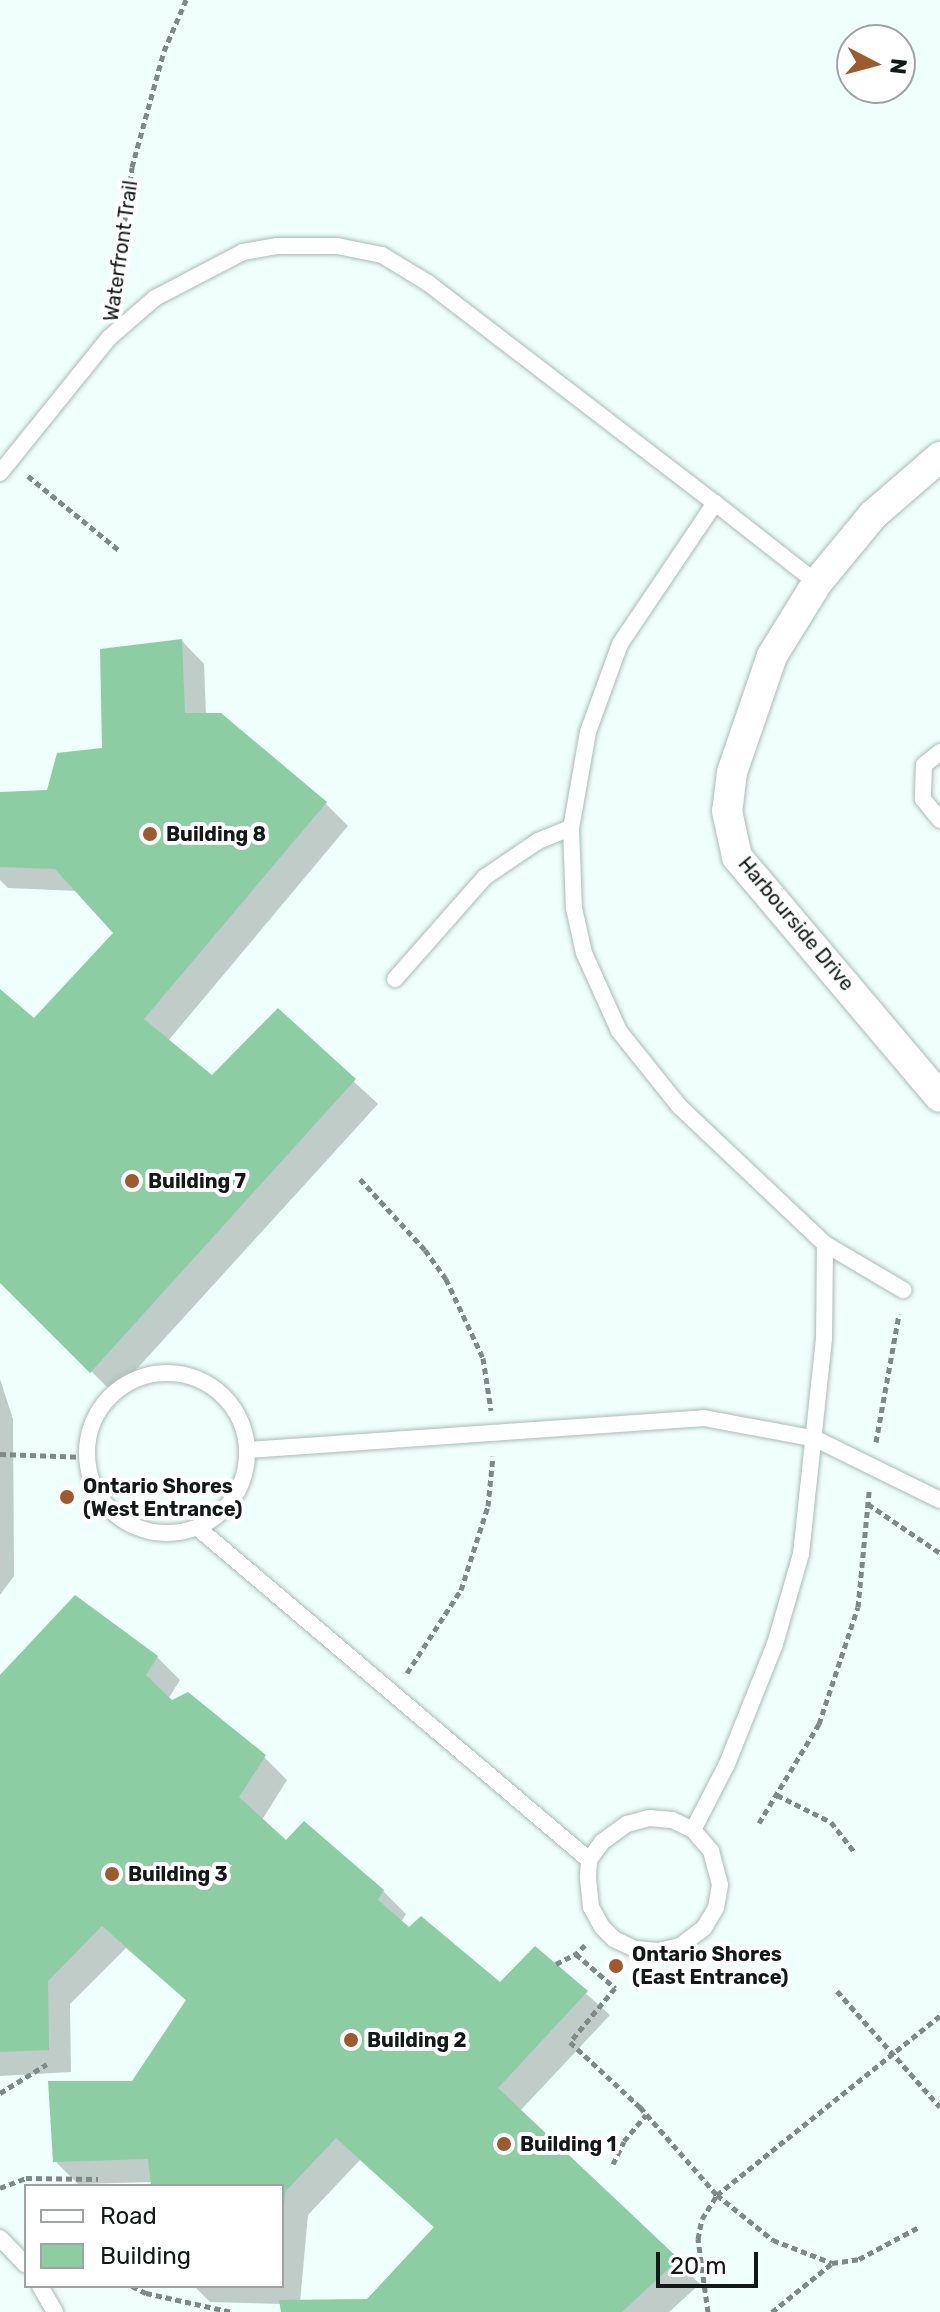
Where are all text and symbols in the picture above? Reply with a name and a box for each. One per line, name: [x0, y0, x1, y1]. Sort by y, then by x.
north arrow: [836, 24, 916, 104]
text: N: [884, 57, 913, 76]
street label: Waterfront Trail: [99, 179, 143, 323]
place label: Building 8: [166, 822, 266, 846]
marker: Building 8: [141, 825, 159, 843]
street label: Harbourside Drive: [733, 852, 859, 996]
place label: Building 7: [148, 1169, 246, 1193]
marker: Building 7: [123, 1172, 141, 1190]
place label: Ontario Shores (West Entrance): [83, 1474, 242, 1521]
marker: Ontario Shores (West Entrance): [58, 1488, 76, 1506]
place label: Building 3: [128, 1862, 228, 1886]
marker: Building 3: [103, 1865, 121, 1883]
place label: Ontario Shores (East Entrance): [632, 1942, 788, 1989]
marker: Ontario Shores (East Entrance): [607, 1957, 625, 1975]
place label: Building 2: [367, 2028, 466, 2052]
marker: Building 2: [342, 2031, 360, 2049]
place label: Building 1: [520, 2132, 616, 2156]
marker: Building 1: [495, 2135, 513, 2153]
legend: [24, 2184, 284, 2288]
text: Road: [100, 2202, 157, 2230]
scale bar: [660, 2236, 762, 2286]
text: Building: [100, 2242, 191, 2270]
text: 20 m: [670, 2252, 727, 2280]

